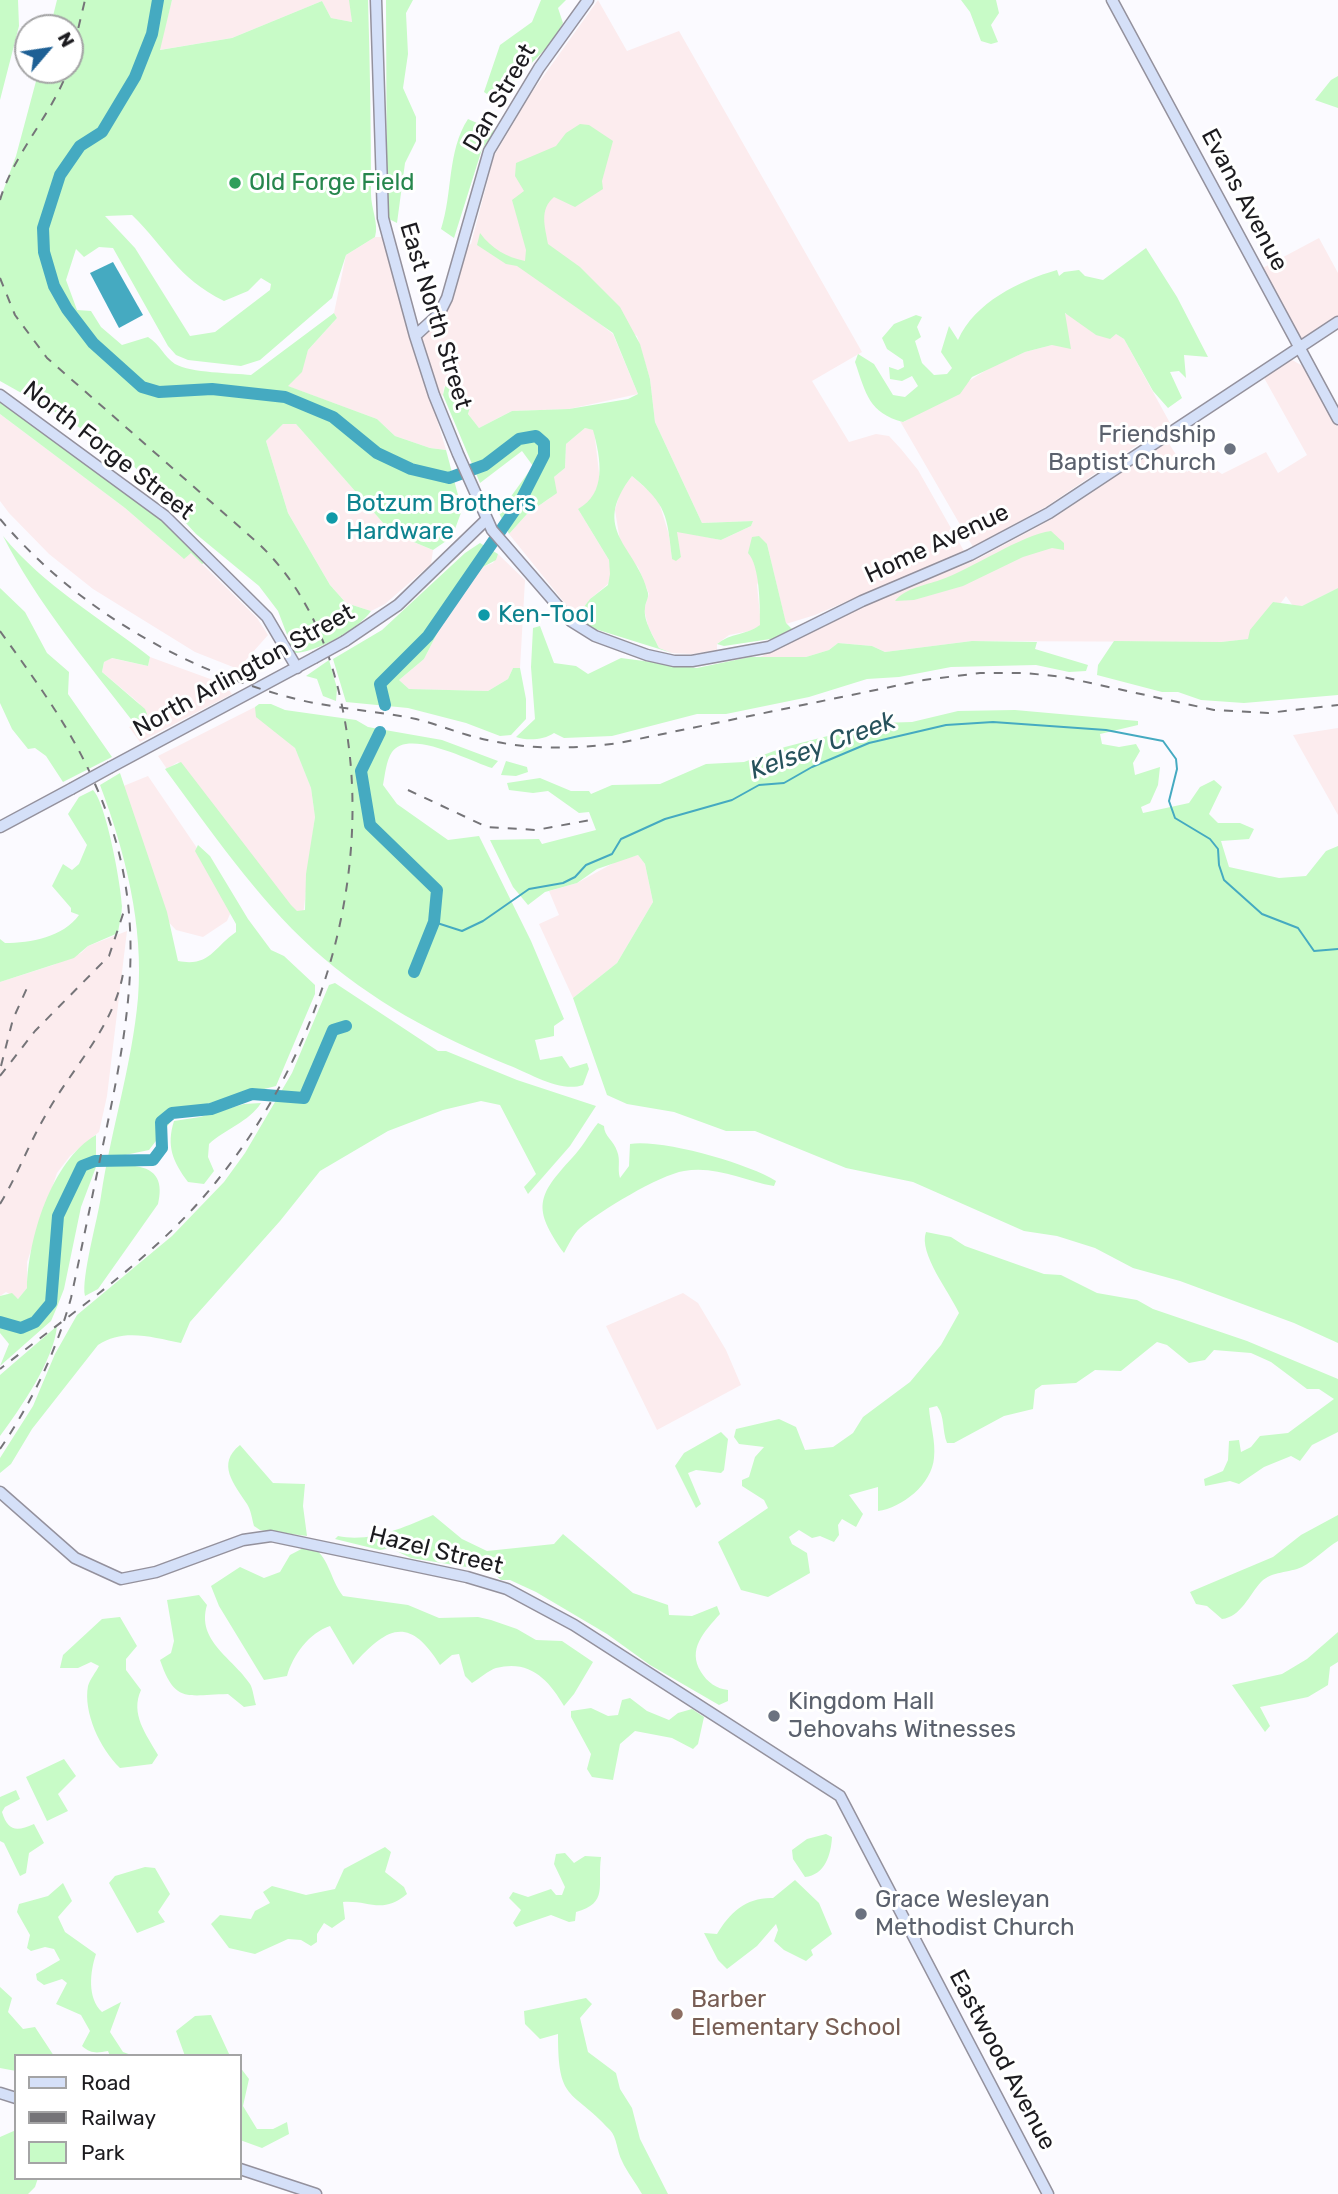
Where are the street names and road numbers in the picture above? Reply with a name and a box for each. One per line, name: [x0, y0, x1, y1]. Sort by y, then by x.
street label: Dan Street: [458, 39, 542, 157]
street label: Evans Avenue: [1194, 124, 1294, 276]
street label: East North Street: [393, 219, 477, 413]
street label: North Forge Street: [17, 375, 199, 527]
street label: Home Avenue: [860, 498, 1014, 590]
street label: North Arlington Street: [129, 598, 359, 744]
street label: Hazel Street: [366, 1520, 506, 1582]
street label: Eastwood Avenue: [942, 1965, 1062, 2155]

